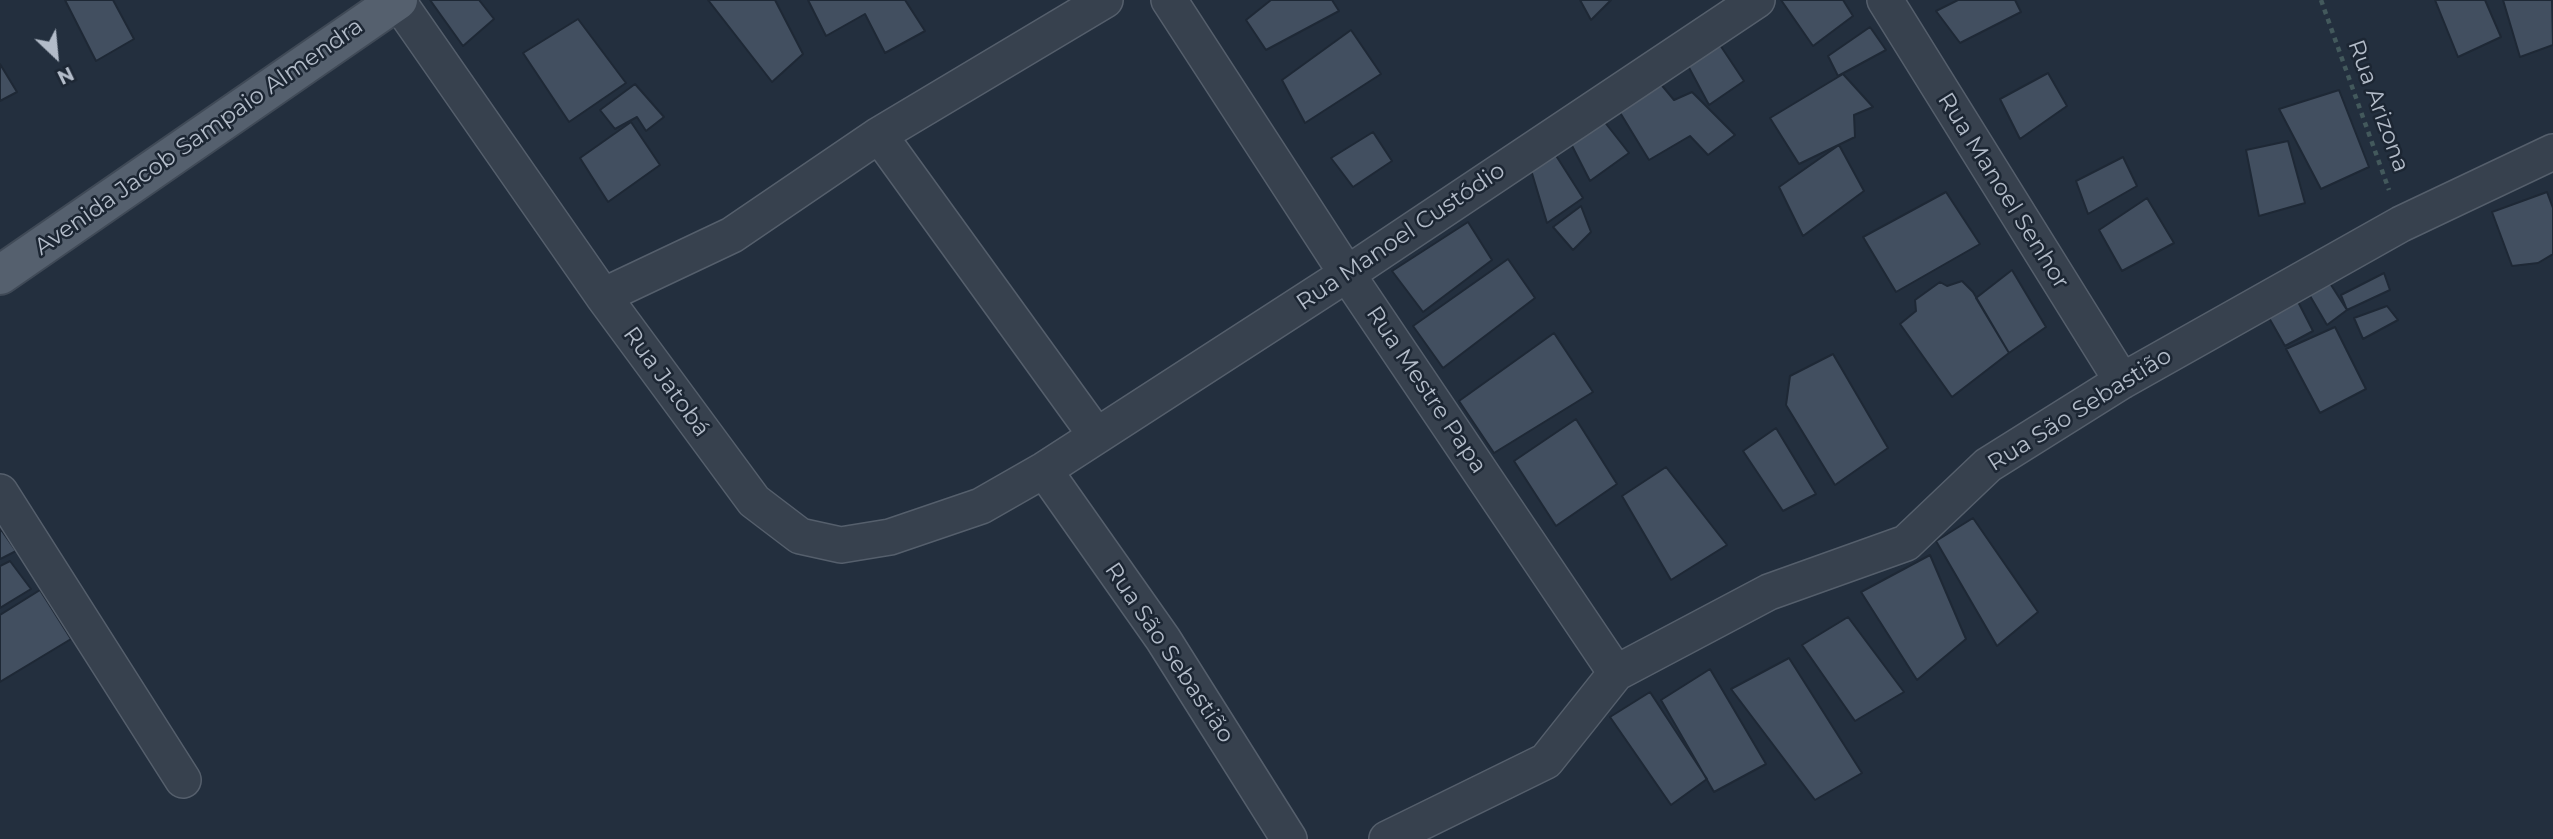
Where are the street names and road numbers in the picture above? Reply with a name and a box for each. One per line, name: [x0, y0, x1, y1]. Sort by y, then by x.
street label: Avenida Jacob Sampaio Almendra: [29, 13, 369, 261]
street label: Rua Arizona: [2341, 36, 2415, 176]
street label: Rua Manoel Senhor: [1931, 88, 2075, 294]
street label: Rua Manoel Custódio: [1292, 157, 1510, 317]
street label: Rua Mestre Papa: [1360, 301, 1492, 479]
street label: Rua Jatobá: [617, 322, 715, 442]
street label: Rua São Sebastião: [1983, 342, 2177, 478]
street label: Rua São Sebastião: [1098, 558, 1240, 748]

